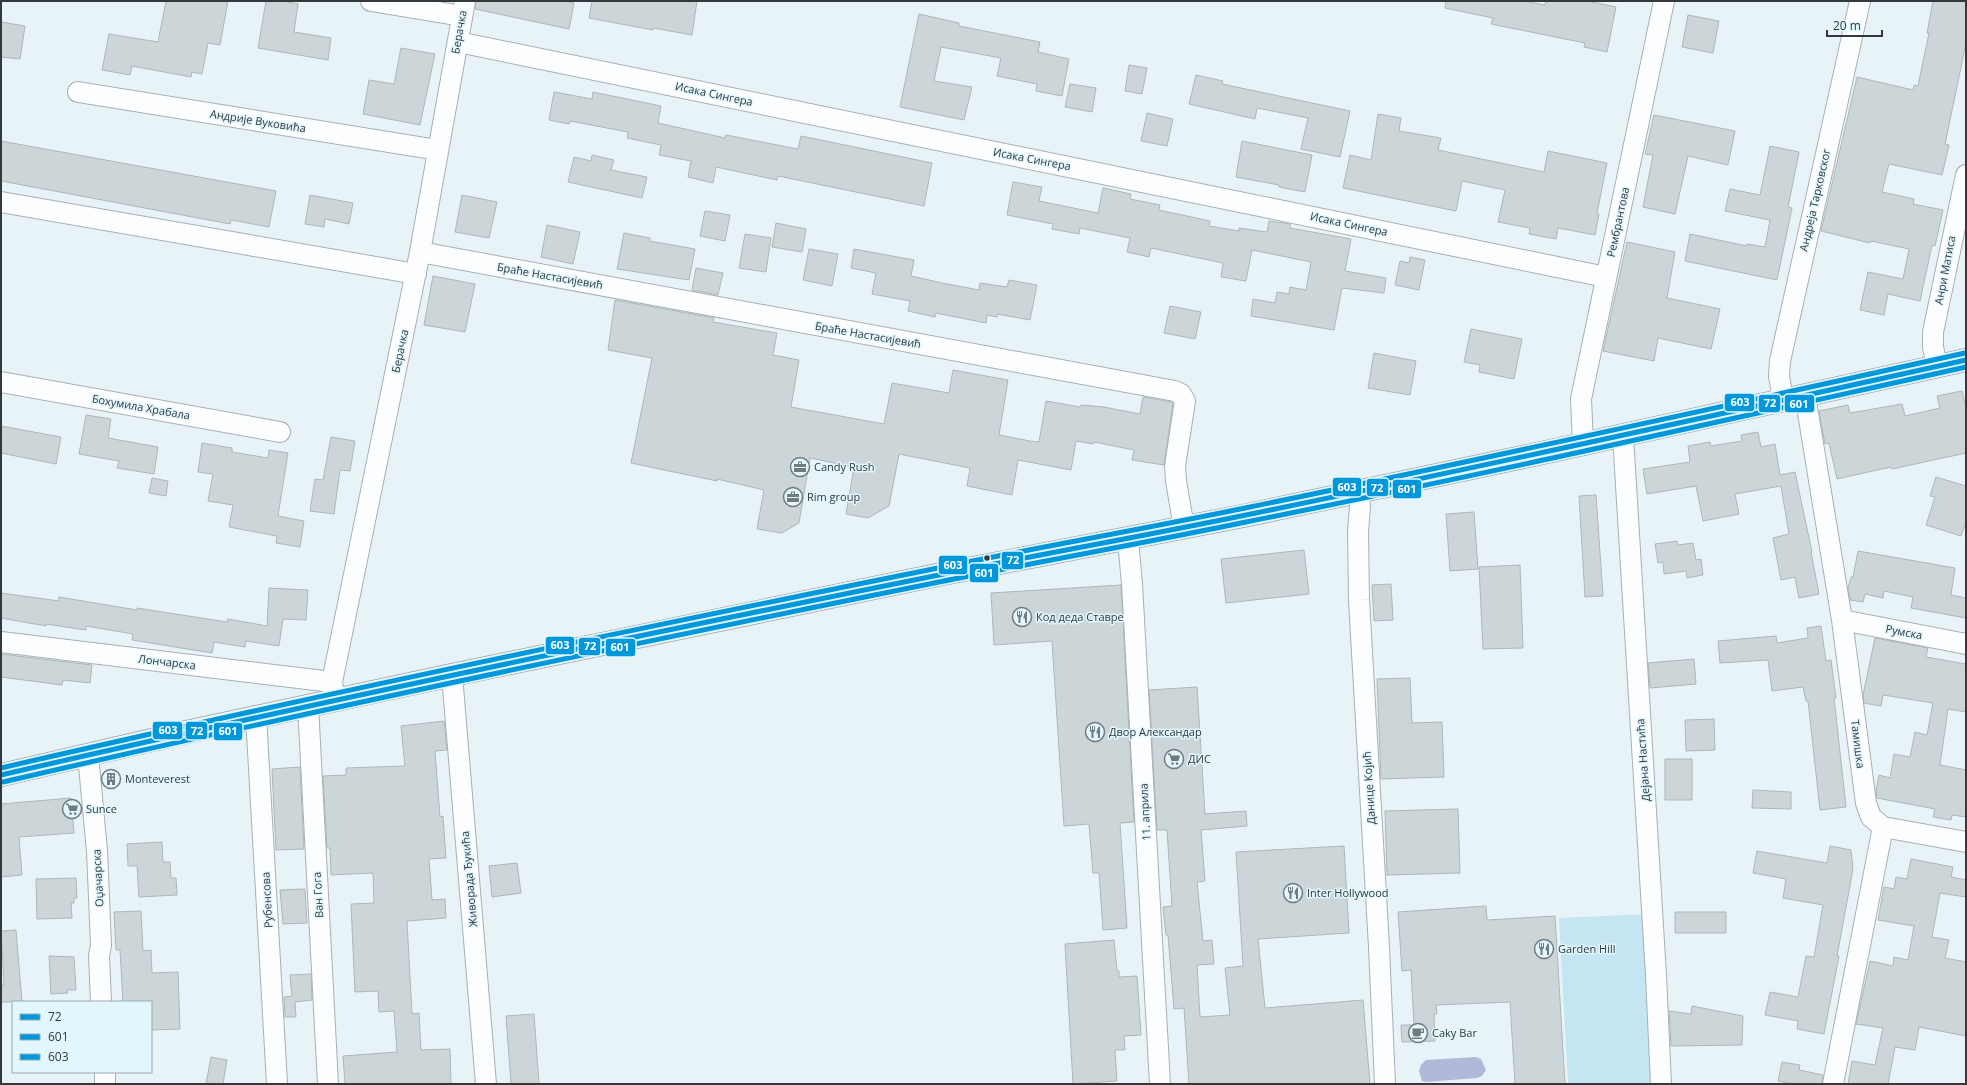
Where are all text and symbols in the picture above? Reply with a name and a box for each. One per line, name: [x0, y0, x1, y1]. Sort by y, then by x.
street label: Берачка: [447, 9, 470, 55]
scale bar: [1827, 12, 1882, 38]
text: 20 m: [1833, 17, 1861, 34]
street label: Исака Сингера: [674, 78, 754, 109]
street label: Андрије Вуковића: [209, 106, 307, 135]
street label: Исака Сингера: [992, 144, 1072, 173]
street label: Андреја Тарковског: [1795, 147, 1834, 253]
street label: Рембрантова: [1603, 185, 1632, 258]
street label: Исака Сингера: [1309, 208, 1389, 239]
street label: Анри Матиса: [1930, 234, 1959, 306]
street label: Браће Настасијевић: [496, 259, 604, 292]
street label: Браће Настасијевић: [814, 318, 922, 351]
street label: Берачка: [388, 328, 411, 374]
street label: Бохумила Храбала: [91, 391, 191, 423]
line badge: 603: [1724, 393, 1755, 412]
text: 603: [1731, 394, 1749, 409]
line badge: 72: [1758, 394, 1781, 413]
line badge: 601: [1784, 394, 1815, 413]
text: 72: [1764, 395, 1776, 410]
text: 601: [1790, 396, 1808, 411]
office icon: Candy Rush: [789, 456, 811, 478]
place label: Candy Rush: [814, 459, 874, 474]
line badge: 603: [1332, 477, 1362, 497]
line badge: 72: [1366, 478, 1389, 497]
text: 603: [1338, 479, 1356, 494]
line badge: 601: [1392, 479, 1422, 499]
text: 72: [1371, 480, 1383, 495]
text: 601: [1398, 481, 1416, 496]
office icon: Rim group: [782, 486, 804, 508]
place label: Rim group: [807, 489, 860, 504]
line badge: 72: [1001, 551, 1024, 570]
text: 72: [1007, 552, 1019, 567]
unlabelled marker: [982, 553, 992, 563]
line badge: 603: [938, 555, 968, 575]
text: 603: [944, 557, 962, 572]
line badge: 601: [969, 563, 999, 583]
text: 601: [975, 565, 993, 580]
restaurant icon: Код деда Ставре: [1011, 606, 1033, 628]
place label: Код деда Ставре: [1036, 609, 1124, 624]
street label: Румска: [1884, 621, 1924, 642]
line badge: 603: [545, 636, 575, 655]
text: 603: [551, 637, 569, 652]
line badge: 72: [578, 637, 601, 656]
text: 72: [584, 638, 596, 653]
line badge: 601: [605, 638, 636, 657]
text: 601: [611, 639, 629, 654]
street label: Лончарска: [137, 651, 197, 672]
street label: Дејана Настића: [1632, 718, 1653, 802]
street label: Тамишка: [1848, 719, 1869, 769]
line badge: 603: [152, 721, 183, 740]
line badge: 72: [185, 721, 208, 740]
restaurant icon: Двор Александар: [1084, 721, 1106, 743]
text: 603: [159, 722, 177, 737]
line badge: 601: [213, 722, 243, 741]
text: 72: [191, 723, 203, 738]
text: 601: [219, 723, 237, 738]
place label: Двор Александар: [1109, 724, 1202, 739]
supermarket icon: ДИС: [1163, 748, 1185, 770]
place label: ДИС: [1188, 751, 1211, 766]
street label: Данице Којић: [1358, 751, 1379, 825]
building icon: Monteverest: [100, 768, 122, 790]
place label: Monteverest: [125, 771, 190, 786]
street label: 11. априла: [1136, 783, 1153, 841]
supermarket icon: Sunce: [61, 798, 83, 820]
place label: Sunce: [86, 801, 117, 816]
street label: Живорада Ђукића: [457, 830, 480, 928]
street label: Оџачарска: [88, 849, 107, 907]
street label: Рубенсова: [258, 872, 275, 928]
street label: Ван Гога: [309, 872, 326, 919]
restaurant icon: Inter Hollywood: [1282, 882, 1304, 904]
place label: Inter Hollywood: [1307, 885, 1389, 900]
restaurant icon: Garden Hill: [1533, 938, 1555, 960]
place label: Garden Hill: [1558, 941, 1616, 956]
legend: [12, 1001, 152, 1073]
text: 72: [48, 1008, 62, 1025]
cafe icon: Caky Bar: [1407, 1022, 1429, 1044]
place label: Caky Bar: [1432, 1025, 1477, 1040]
text: 601: [48, 1028, 69, 1045]
text: 603: [48, 1048, 69, 1065]

